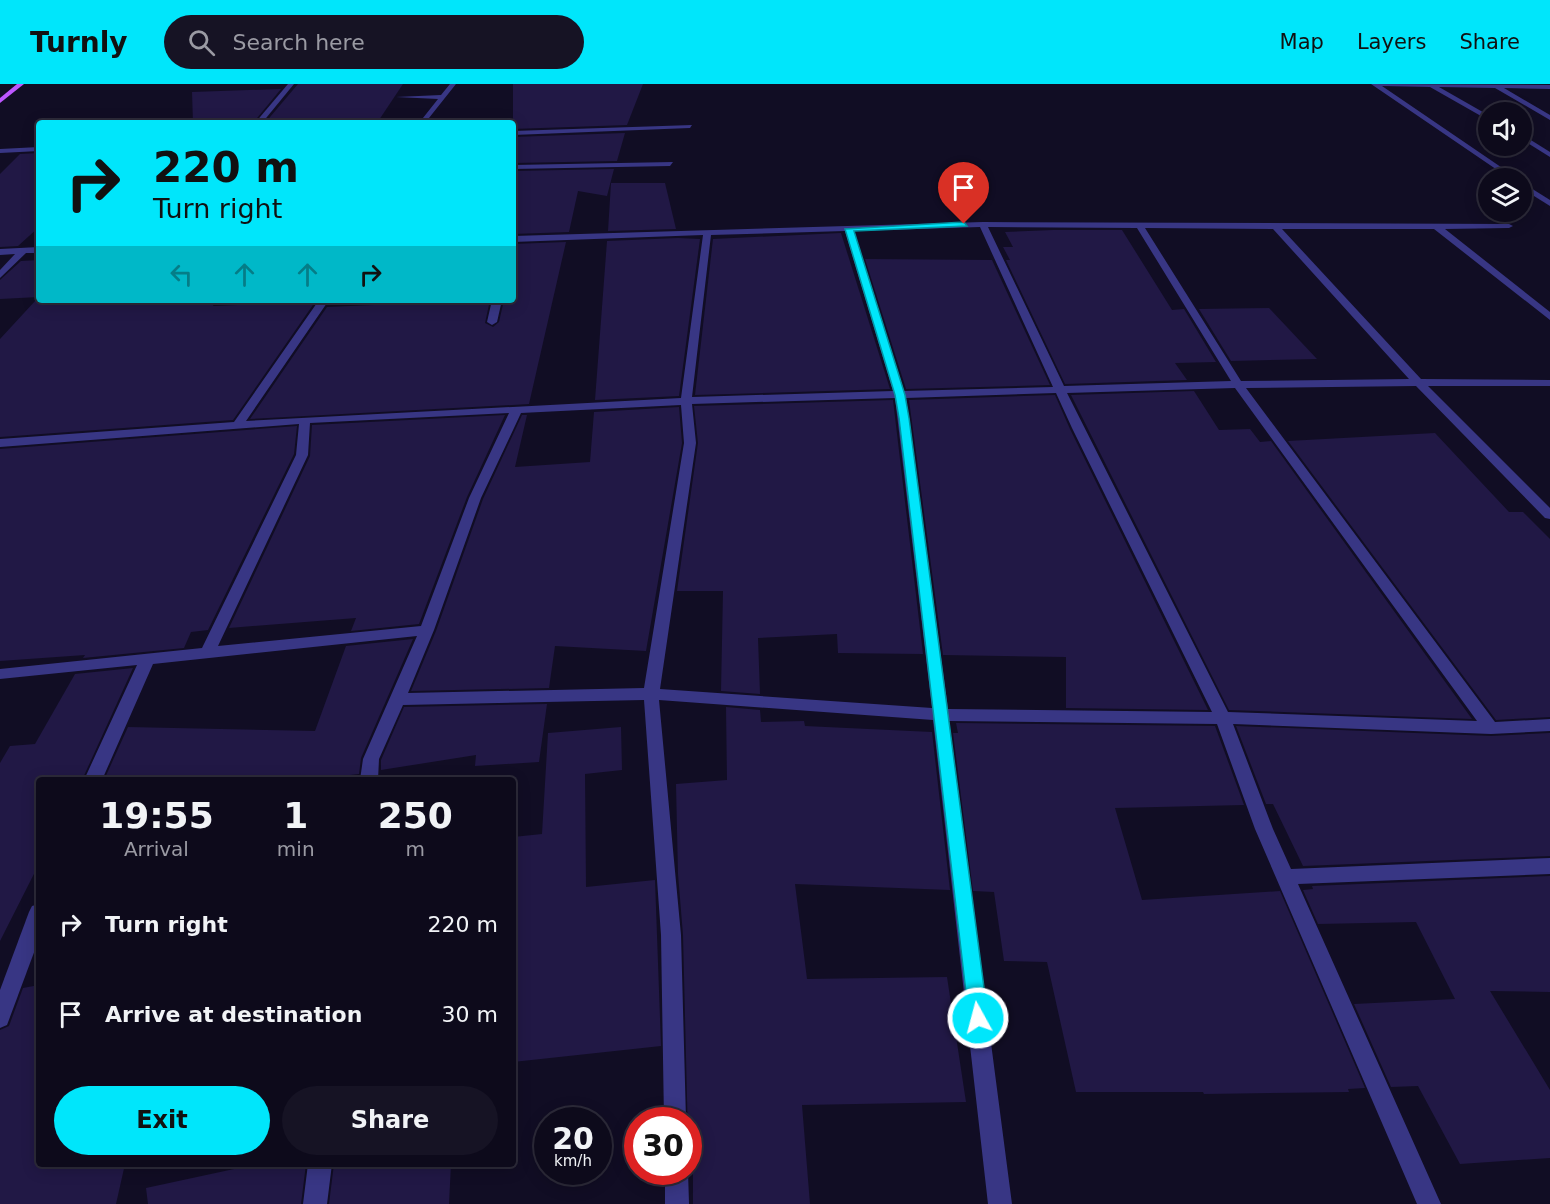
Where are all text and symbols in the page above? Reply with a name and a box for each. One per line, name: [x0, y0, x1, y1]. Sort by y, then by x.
search box: [164, 15, 584, 69]
text: Turnly: [30, 26, 128, 59]
icon: search: [185, 26, 218, 59]
text: Search here: [233, 30, 365, 55]
text: Map: [1280, 30, 1324, 54]
text: Layers: [1357, 30, 1426, 54]
text: Share: [1459, 30, 1520, 54]
map controls: [1478, 102, 1532, 222]
button: sound: [1478, 102, 1532, 156]
text: 220 m: [153, 143, 299, 192]
icon: right: [54, 144, 132, 222]
pin: [938, 162, 989, 224]
button: layers: [1478, 168, 1532, 222]
icon: arrive: [947, 171, 980, 204]
text: Turn right: [153, 193, 282, 224]
icon: left: [165, 258, 198, 291]
icon: ahead: [228, 258, 261, 291]
icon: ahead: [291, 258, 324, 291]
icon: right: [354, 258, 387, 291]
text: 19:55: [99, 795, 214, 836]
text: 1: [283, 795, 308, 836]
text: 250: [378, 795, 453, 836]
text: Arrival: [124, 837, 189, 861]
text: min: [277, 837, 315, 861]
text: m: [406, 837, 425, 861]
icon: right: [54, 908, 87, 941]
text: Turn right: [105, 912, 228, 937]
text: 220 m: [428, 912, 498, 937]
position arrow: [946, 986, 1010, 1050]
icon: arrive: [54, 998, 87, 1031]
text: Arrive at destination: [105, 1002, 362, 1027]
text: 30 m: [442, 1002, 498, 1027]
button: Exit: [54, 1086, 270, 1155]
button: Share: [282, 1086, 498, 1155]
speed limit sign: 30: [624, 1107, 702, 1185]
text: 20: [552, 1121, 594, 1156]
text: km/h: [554, 1152, 592, 1170]

